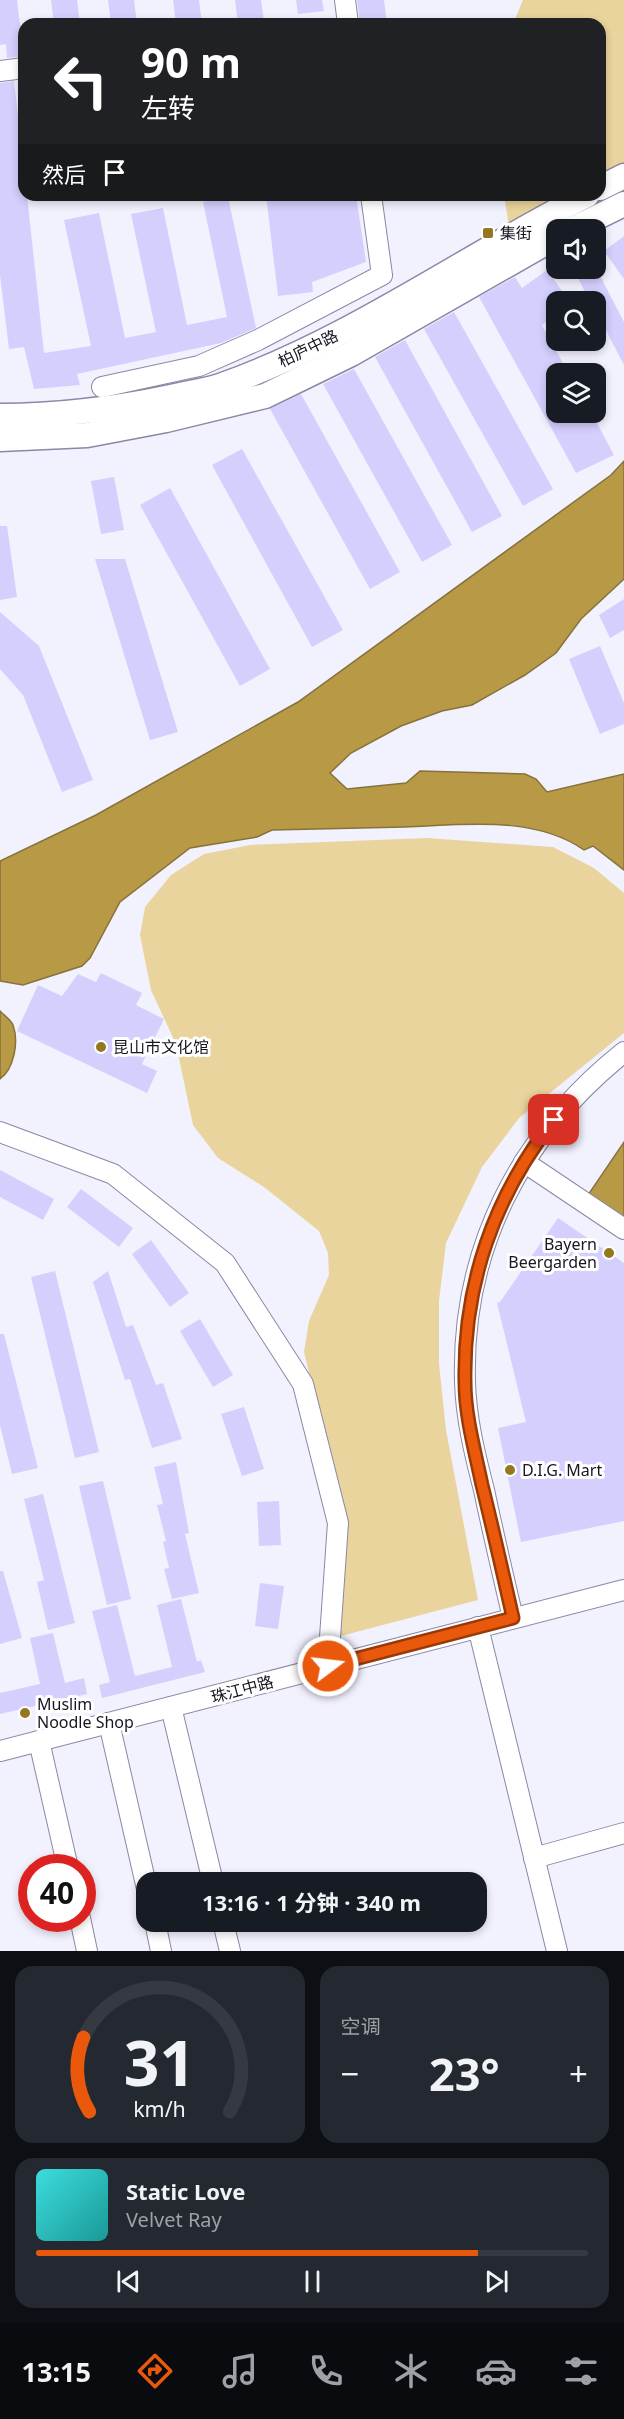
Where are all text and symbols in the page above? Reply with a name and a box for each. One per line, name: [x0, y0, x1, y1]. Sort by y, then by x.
text: 90 m: [141, 33, 241, 90]
icon: left: [42, 42, 120, 120]
text: 左转: [141, 89, 195, 126]
icon: arrive: [98, 156, 131, 189]
text: 然后: [42, 159, 86, 189]
map controls: [546, 219, 606, 423]
button: sound: [546, 219, 606, 279]
place label: 集街: [500, 222, 532, 244]
marker: 集街: [481, 226, 495, 240]
button: search: [546, 291, 606, 351]
street label: 柏庐中路: [274, 324, 342, 372]
button: layers: [546, 363, 606, 423]
place label: 昆山市文化馆: [113, 1036, 209, 1058]
marker: 昆山市文化馆: [94, 1040, 108, 1054]
pin: [528, 1094, 579, 1145]
icon: arrive: [537, 1103, 570, 1136]
place label: Bayern Beergarden: [508, 1233, 597, 1273]
marker: Bayern Beergarden: [602, 1246, 616, 1260]
place label: D.I.G. Mart: [522, 1459, 602, 1481]
marker: D.I.G. Mart: [503, 1463, 517, 1477]
position arrow: [296, 1634, 360, 1698]
street label: 珠江中路: [208, 1670, 276, 1708]
place label: Muslim Noodle Shop: [37, 1693, 134, 1733]
marker: Muslim Noodle Shop: [18, 1706, 32, 1720]
speed limit sign: 40: [18, 1854, 96, 1932]
text: 13:16 · 1 分钟 · 340 m: [202, 1887, 421, 1917]
text: 空调: [341, 2013, 381, 2040]
text: 31: [124, 2019, 195, 2104]
text: 23°: [429, 2043, 500, 2104]
text: −: [341, 2051, 359, 2096]
text: +: [569, 2051, 588, 2096]
text: km/h: [133, 2094, 186, 2123]
text: Static Love: [126, 2176, 245, 2206]
text: Velvet Ray: [126, 2206, 222, 2233]
icon: previous: [112, 2265, 145, 2298]
icon: pause: [296, 2265, 329, 2298]
icon: next: [480, 2265, 513, 2298]
icon: directions: [134, 2350, 176, 2392]
icon: music: [219, 2350, 261, 2392]
icon: phone: [305, 2350, 347, 2392]
icon: climate: [390, 2350, 432, 2392]
icon: car: [475, 2350, 517, 2392]
icon: filters: [560, 2350, 602, 2392]
text: 13:15: [22, 2353, 91, 2390]

